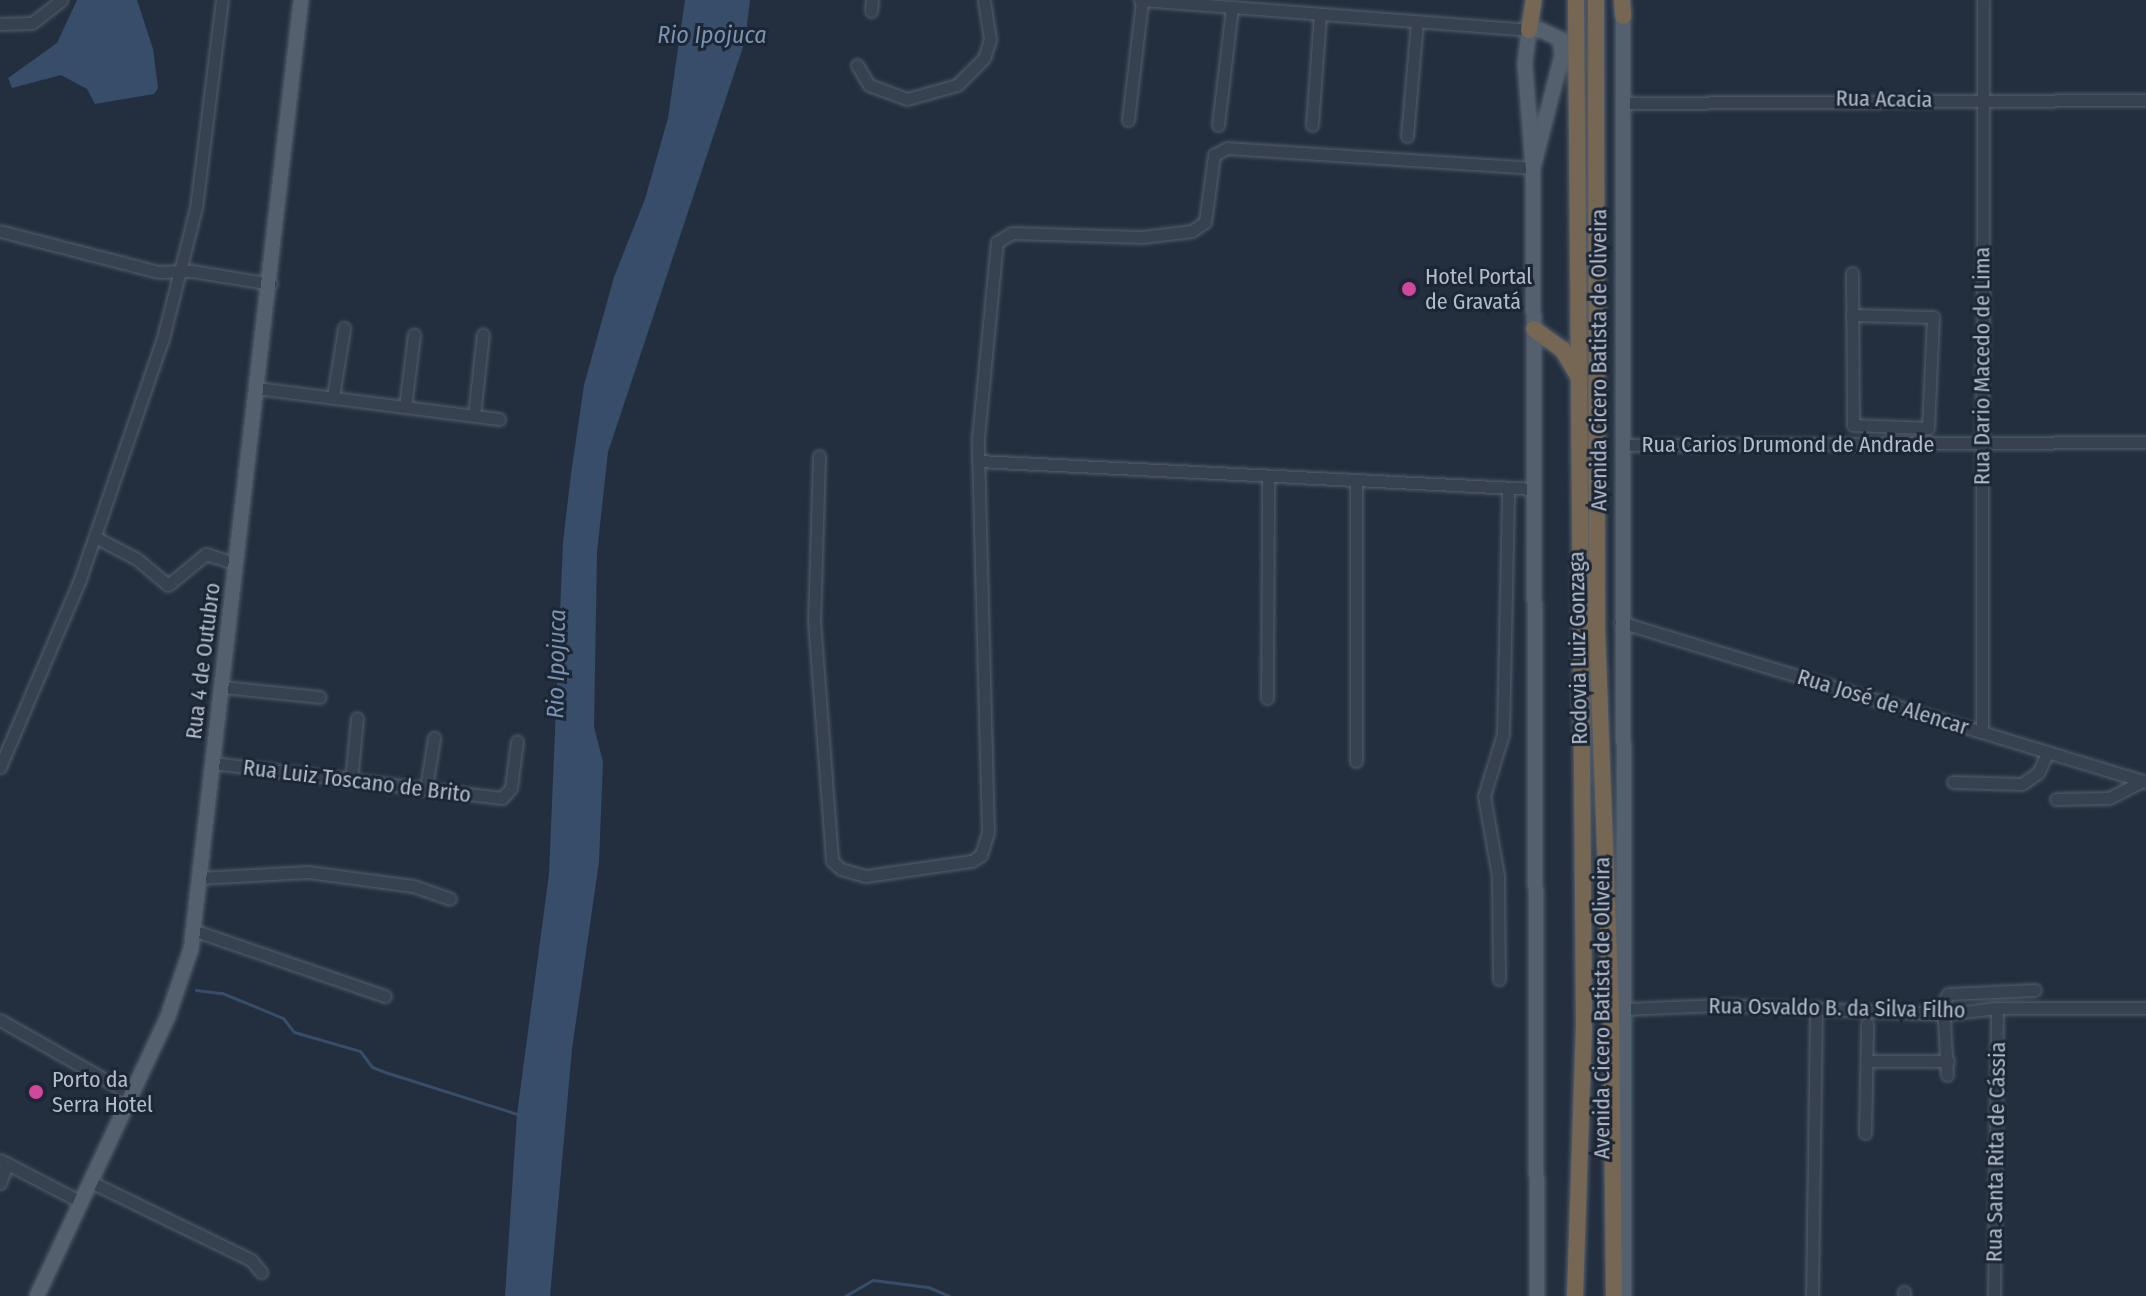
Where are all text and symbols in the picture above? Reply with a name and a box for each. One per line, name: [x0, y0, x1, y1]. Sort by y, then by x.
water label: Rio Ipojuca: [657, 22, 767, 50]
street label: Rua Acacia: [1835, 85, 1933, 113]
street label: Avenida Cicero Batista de Oliveira: [1586, 209, 1612, 511]
street label: Rua Dario Macedo de Lima: [1969, 247, 1995, 485]
place label: Hotel Portal de Gravatá: [1425, 263, 1532, 314]
marker: Hotel Portal de Gravatá: [1400, 280, 1418, 298]
street label: Rua Carios Drumond de Andrade: [1642, 432, 1934, 458]
street label: Rodovia Luiz Gonzaga: [1563, 551, 1593, 745]
street label: Rua 4 de Outubro: [180, 581, 226, 741]
water label: Rio Ipojuca: [542, 609, 572, 719]
street label: Rua José de Alencar: [1794, 663, 1972, 741]
street label: Rua Luiz Toscano de Brito: [241, 754, 473, 808]
street label: Avenida Cicero Batista de Oliveira: [1589, 857, 1615, 1159]
street label: Rua Osvaldo B. da Silva Filho: [1708, 993, 1966, 1023]
street label: Rua Santa Rita de Cássia: [1981, 1042, 2011, 1262]
place label: Porto da Serra Hotel: [52, 1066, 153, 1118]
marker: Porto da Serra Hotel: [27, 1083, 45, 1101]

